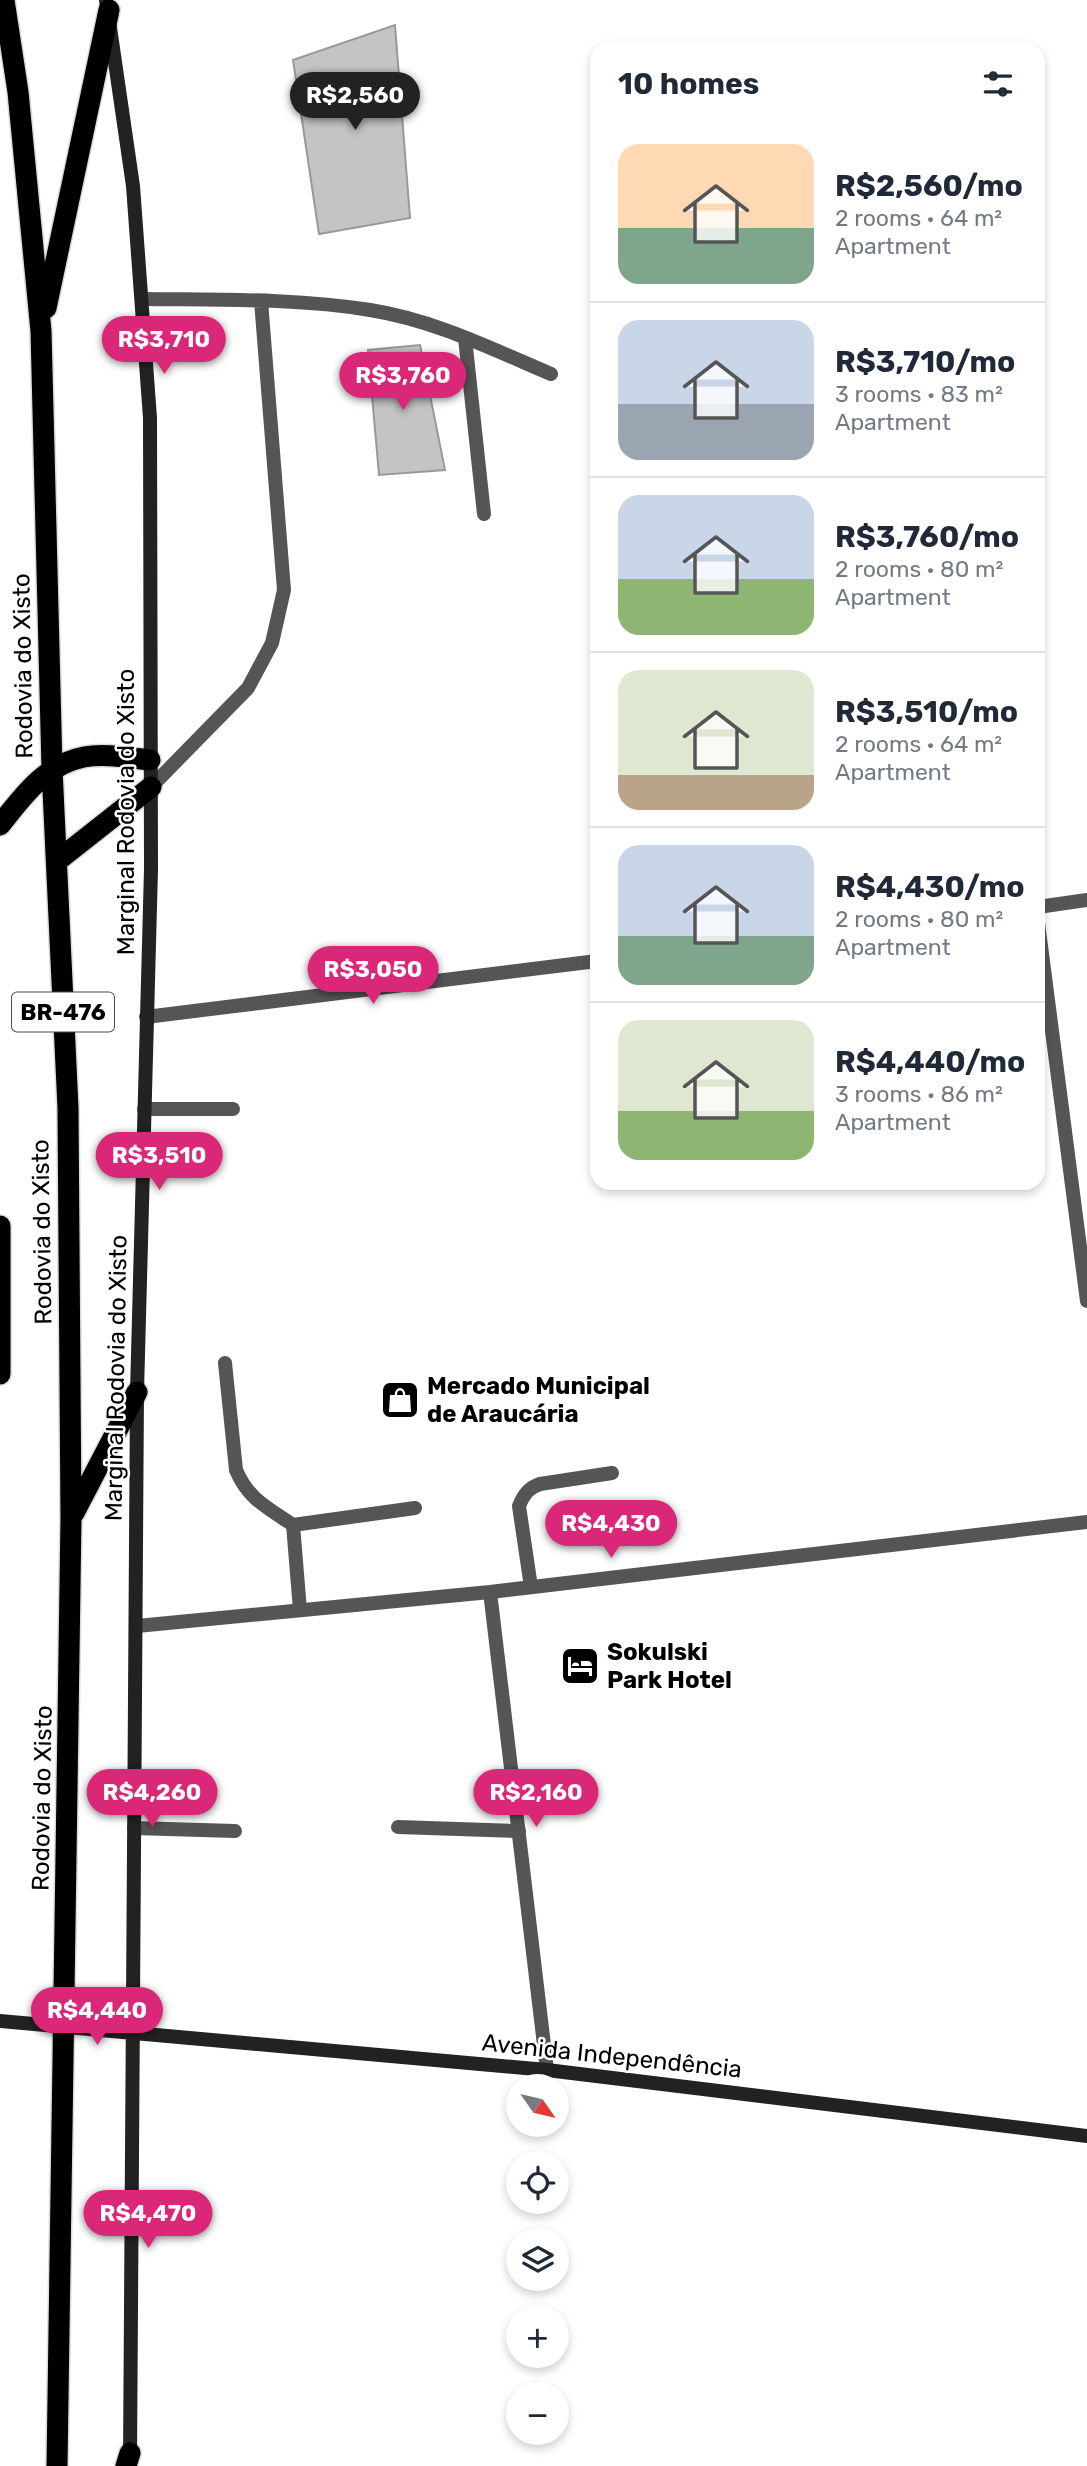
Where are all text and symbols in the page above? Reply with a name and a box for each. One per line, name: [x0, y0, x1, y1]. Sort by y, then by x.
icon: filters: [979, 65, 1017, 103]
text: 10 homes: [618, 66, 759, 102]
pin: R$2,560: [290, 72, 420, 132]
text: R$2,560: [306, 81, 404, 109]
text: R$2,560/mo: [835, 168, 1023, 204]
icon: home: [674, 172, 758, 256]
text: 2 rooms · 64 m²: [835, 204, 1002, 232]
text: Apartment: [835, 232, 951, 260]
pin: R$3,710: [99, 316, 229, 376]
text: R$3,710: [118, 325, 210, 353]
text: R$3,710/mo: [835, 344, 1015, 380]
icon: home: [674, 348, 758, 432]
pin: R$3,760: [338, 352, 468, 412]
text: R$3,760: [355, 361, 451, 389]
text: 3 rooms · 83 m²: [835, 380, 1003, 408]
text: Apartment: [835, 408, 951, 436]
text: R$3,760/mo: [835, 519, 1019, 555]
icon: home: [674, 523, 758, 607]
text: 2 rooms · 80 m²: [835, 555, 1003, 583]
street label: Rodovia do Xisto: [7, 573, 39, 759]
text: Apartment: [835, 583, 951, 611]
street label: Marginal Rodovia do Xisto: [112, 669, 140, 955]
text: R$3,510/mo: [835, 694, 1018, 730]
icon: home: [674, 698, 758, 782]
text: 2 rooms · 64 m²: [835, 730, 1002, 758]
text: Apartment: [835, 758, 951, 786]
text: R$4,430/mo: [835, 869, 1025, 905]
icon: home: [674, 873, 758, 957]
text: 2 rooms · 80 m²: [835, 905, 1003, 933]
text: Apartment: [835, 933, 951, 961]
pin: R$3,050: [308, 946, 438, 1006]
text: R$3,050: [324, 955, 422, 983]
road number: BR-476: [12, 993, 114, 1032]
text: R$4,440/mo: [835, 1044, 1025, 1080]
icon: home: [674, 1048, 758, 1132]
text: 3 rooms · 86 m²: [835, 1080, 1003, 1108]
text: Apartment: [835, 1108, 951, 1136]
pin: R$3,510: [94, 1132, 224, 1192]
street label: Rodovia do Xisto: [26, 1139, 58, 1325]
text: R$3,510: [112, 1141, 206, 1169]
street label: Marginal Rodovia do Xisto: [100, 1235, 132, 1521]
place label: Mercado Municipal de Araucária: [427, 1372, 650, 1428]
shop icon: Mercado Municipal de Araucária: [379, 1379, 421, 1421]
pin: R$4,430: [546, 1500, 676, 1560]
text: R$4,430: [561, 1509, 661, 1537]
place label: Sokulski Park Hotel: [607, 1638, 732, 1694]
hotel icon: Sokulski Park Hotel: [559, 1645, 601, 1687]
street label: Rodovia do Xisto: [26, 1705, 58, 1891]
pin: R$4,260: [87, 1770, 217, 1829]
pin: R$2,160: [471, 1770, 601, 1829]
text: R$4,260: [103, 1778, 201, 1806]
text: R$2,160: [489, 1778, 583, 1806]
pin: R$4,440: [32, 1988, 162, 2047]
text: R$4,440: [47, 1996, 147, 2024]
street label: Avenida Independência: [481, 2028, 743, 2084]
north arrow: [506, 2074, 569, 2137]
map controls: [506, 2074, 569, 2445]
button: locate: [506, 2151, 569, 2214]
pin: R$4,470: [83, 2190, 213, 2250]
text: R$4,470: [100, 2199, 197, 2227]
button: layers: [506, 2228, 569, 2291]
button: +: [506, 2305, 569, 2368]
button: −: [506, 2382, 569, 2445]

